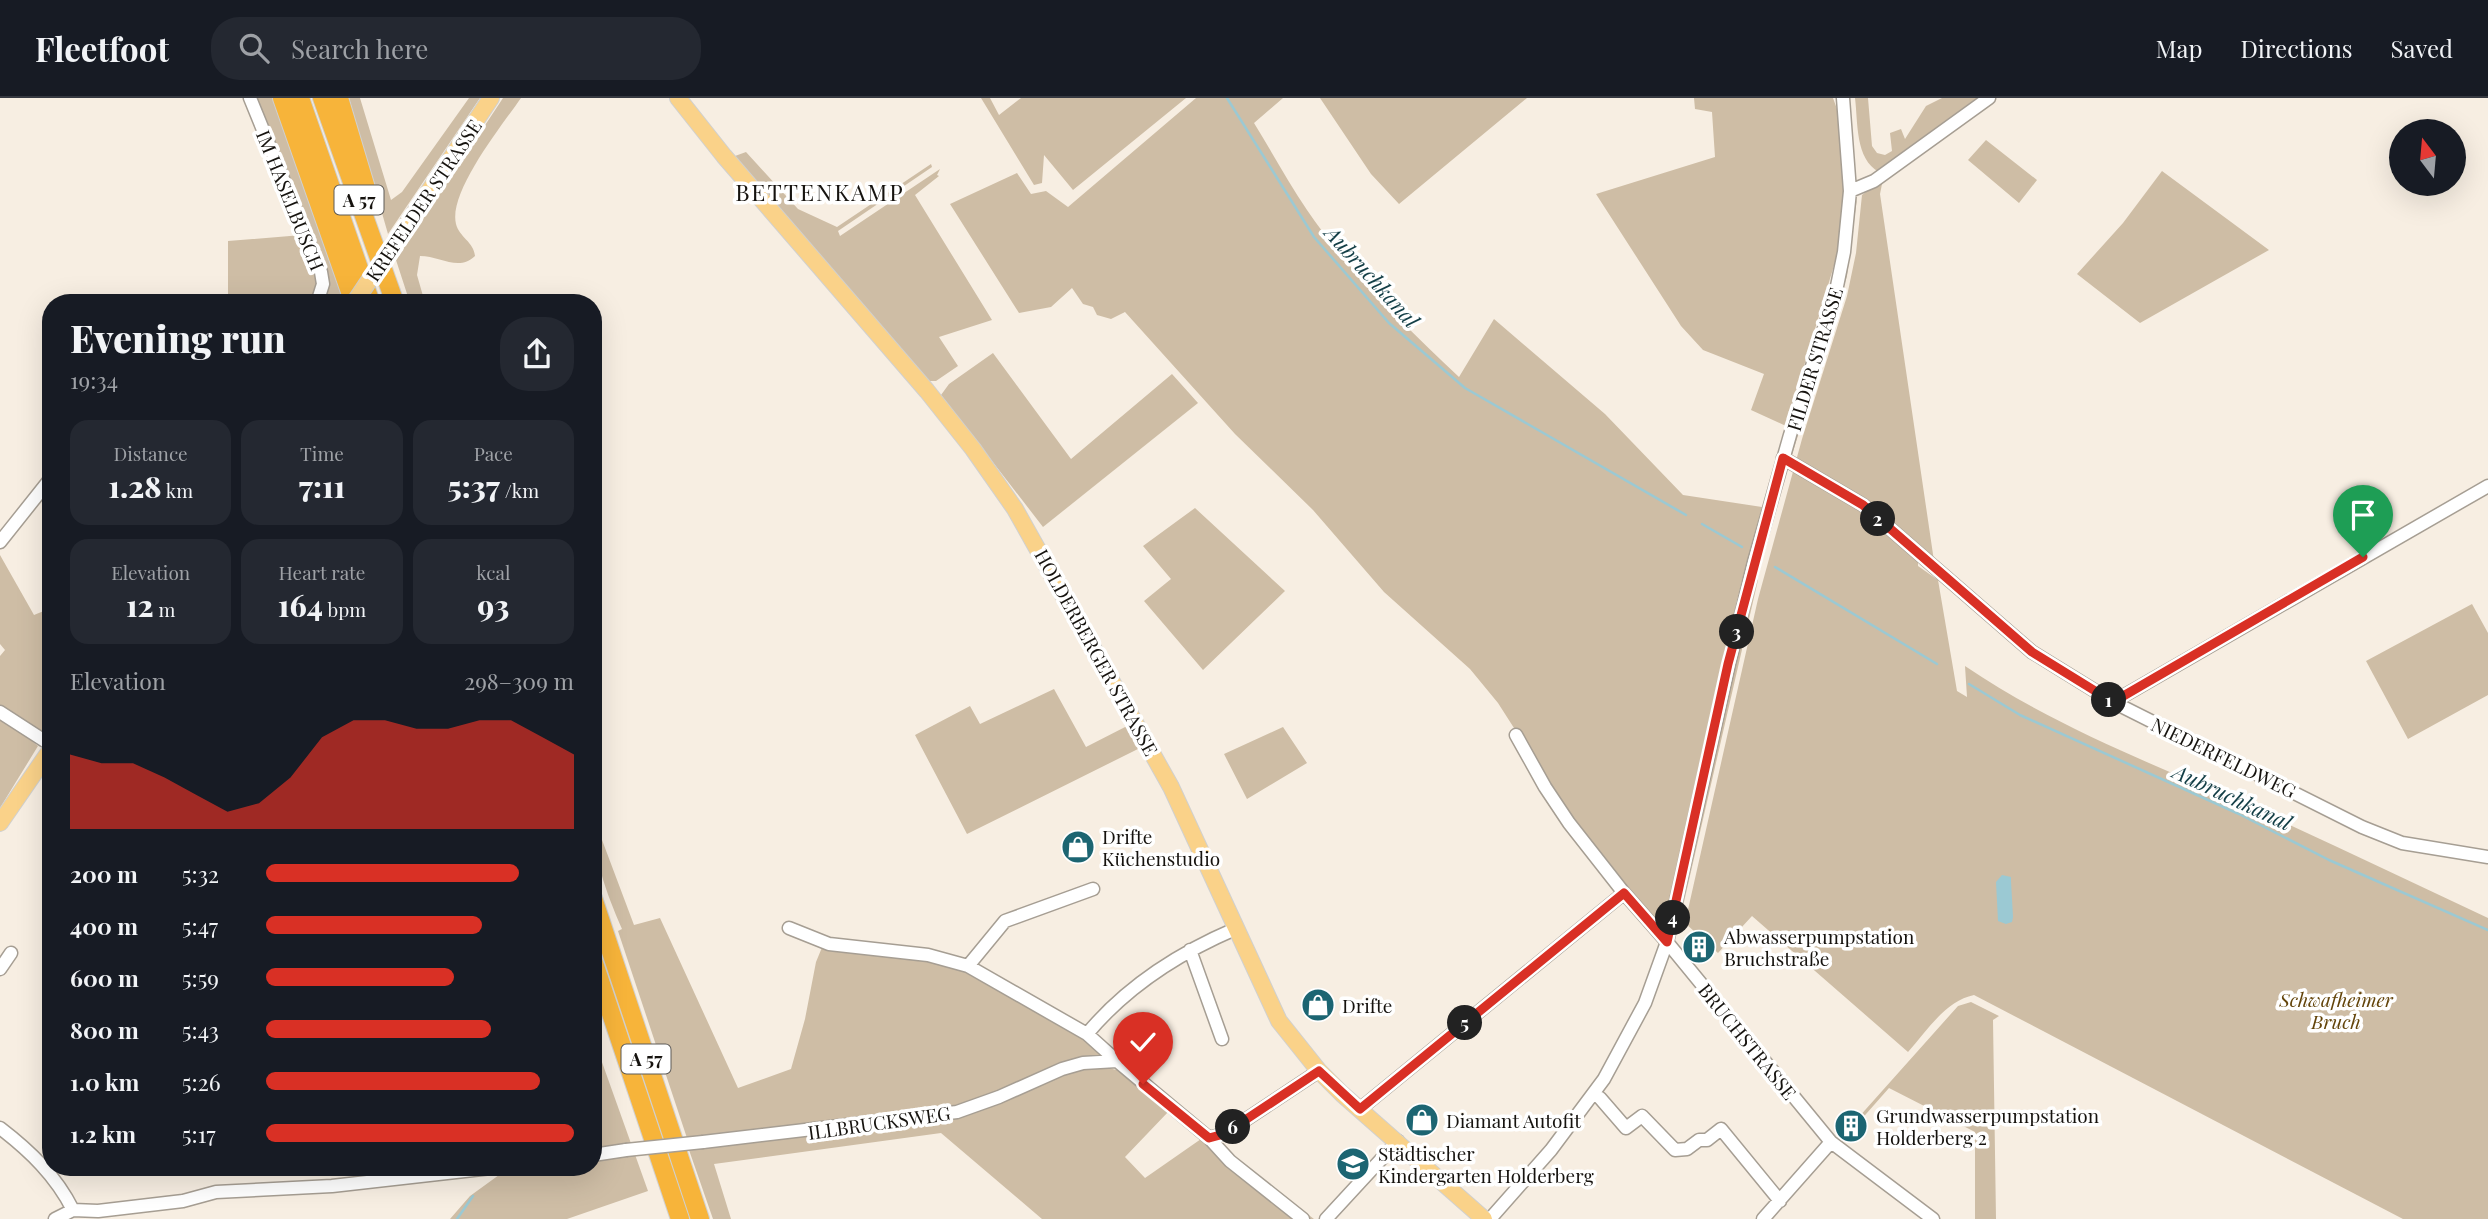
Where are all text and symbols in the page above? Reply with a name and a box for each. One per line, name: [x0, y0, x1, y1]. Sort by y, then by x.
search box: [211, 17, 701, 80]
text: Fleetfoot: [35, 26, 169, 70]
icon: search: [235, 29, 273, 67]
text: Search here: [291, 31, 428, 66]
text: Map: [2156, 32, 2202, 64]
text: Directions: [2240, 32, 2353, 64]
text: Saved: [2391, 32, 2453, 64]
street label: KREFELDER STRASSE: [359, 114, 487, 286]
north arrow: [2389, 119, 2466, 196]
map controls: [2389, 119, 2466, 196]
street label: IM HASELBUSCH: [251, 126, 331, 274]
district label: BETTENKAMP: [735, 176, 905, 207]
road number: A 57: [334, 186, 384, 214]
water label: Aubruchkanal: [1319, 218, 1427, 334]
street label: FILDER STRASSE: [1780, 284, 1848, 434]
text: Evening run: [70, 312, 286, 363]
button: share: [500, 317, 574, 391]
text: 19:34: [70, 364, 118, 395]
text: Distance: [114, 440, 188, 466]
text: Time: [300, 440, 344, 466]
text: Pace: [474, 440, 513, 466]
text: 1.28: [108, 466, 162, 506]
text: 7:11: [299, 466, 345, 506]
text: 5:37: [448, 466, 500, 506]
text: km: [162, 477, 193, 503]
text: /km: [500, 477, 539, 503]
pin: [2333, 485, 2393, 557]
icon: arrive: [2344, 496, 2382, 534]
pin: 2: [1860, 502, 1896, 536]
text: 2: [1873, 505, 1882, 531]
street label: HOLDERBERGER STRASSE: [1029, 544, 1165, 760]
text: Elevation: [111, 559, 190, 585]
text: Heart rate: [279, 559, 365, 585]
text: kcal: [476, 559, 510, 585]
text: 12: [126, 585, 154, 625]
text: 164: [278, 585, 323, 625]
text: 93: [477, 585, 509, 625]
text: m: [154, 596, 175, 622]
text: bpm: [323, 596, 366, 622]
pin: 3: [1720, 614, 1754, 650]
text: 3: [1732, 618, 1741, 644]
text: Elevation: [70, 665, 166, 696]
text: 298–309 m: [464, 665, 574, 696]
pin: 1: [2092, 682, 2126, 718]
text: 1: [2105, 686, 2112, 712]
street label: NIEDERFELDWEG: [2147, 711, 2301, 803]
water label: Aubruchkanal: [2167, 755, 2298, 836]
place label: Drifte Küchenstudio: [1102, 823, 1220, 871]
shop icon: Drifte Küchenstudio: [1059, 828, 1097, 866]
text: 200 m: [70, 858, 138, 889]
text: 5:32: [182, 858, 219, 889]
pin: 4: [1656, 900, 1690, 936]
text: 4: [1667, 904, 1678, 930]
text: 400 m: [70, 910, 138, 941]
text: 5:47: [182, 910, 218, 941]
place label: Abwasserpumpstation Bruchstraße: [1723, 923, 1915, 971]
building icon: Abwasserpumpstation Bruchstraße: [1680, 928, 1718, 966]
text: 600 m: [70, 962, 139, 993]
text: 5:59: [182, 962, 219, 993]
street label: BRUCHSTRASSE: [1693, 977, 1803, 1105]
shop icon: Drifte: [1299, 986, 1337, 1024]
park label: Schwafheimer Bruch: [2278, 986, 2394, 1034]
place label: Drifte: [1342, 992, 1392, 1018]
pin: 5: [1448, 1006, 1482, 1040]
text: 5: [1460, 1009, 1469, 1035]
pin: [1113, 1012, 1173, 1084]
text: 800 m: [70, 1014, 139, 1045]
text: 5:43: [182, 1014, 219, 1045]
icon: check: [1124, 1023, 1162, 1061]
road number: A 57: [622, 1044, 670, 1074]
text: 1.0 km: [70, 1066, 139, 1097]
text: 5:26: [182, 1066, 221, 1097]
street label: ILLBRUCKSWEG: [806, 1099, 952, 1145]
shop icon: Diamant Autofit: [1403, 1101, 1441, 1139]
place label: Grundwasserpumpstation Holderberg 2: [1876, 1102, 2100, 1150]
place label: Diamant Autofit: [1446, 1107, 1581, 1133]
building icon: Grundwasserpumpstation Holderberg 2: [1832, 1107, 1870, 1145]
pin: 6: [1216, 1110, 1250, 1144]
text: 6: [1227, 1113, 1238, 1139]
text: 1.2 km: [70, 1118, 136, 1149]
text: 5:17: [182, 1118, 216, 1149]
place label: Städtischer Kindergarten Holderberg: [1378, 1140, 1594, 1188]
school or university icon: Städtischer Kindergarten Holderberg: [1334, 1145, 1372, 1183]

